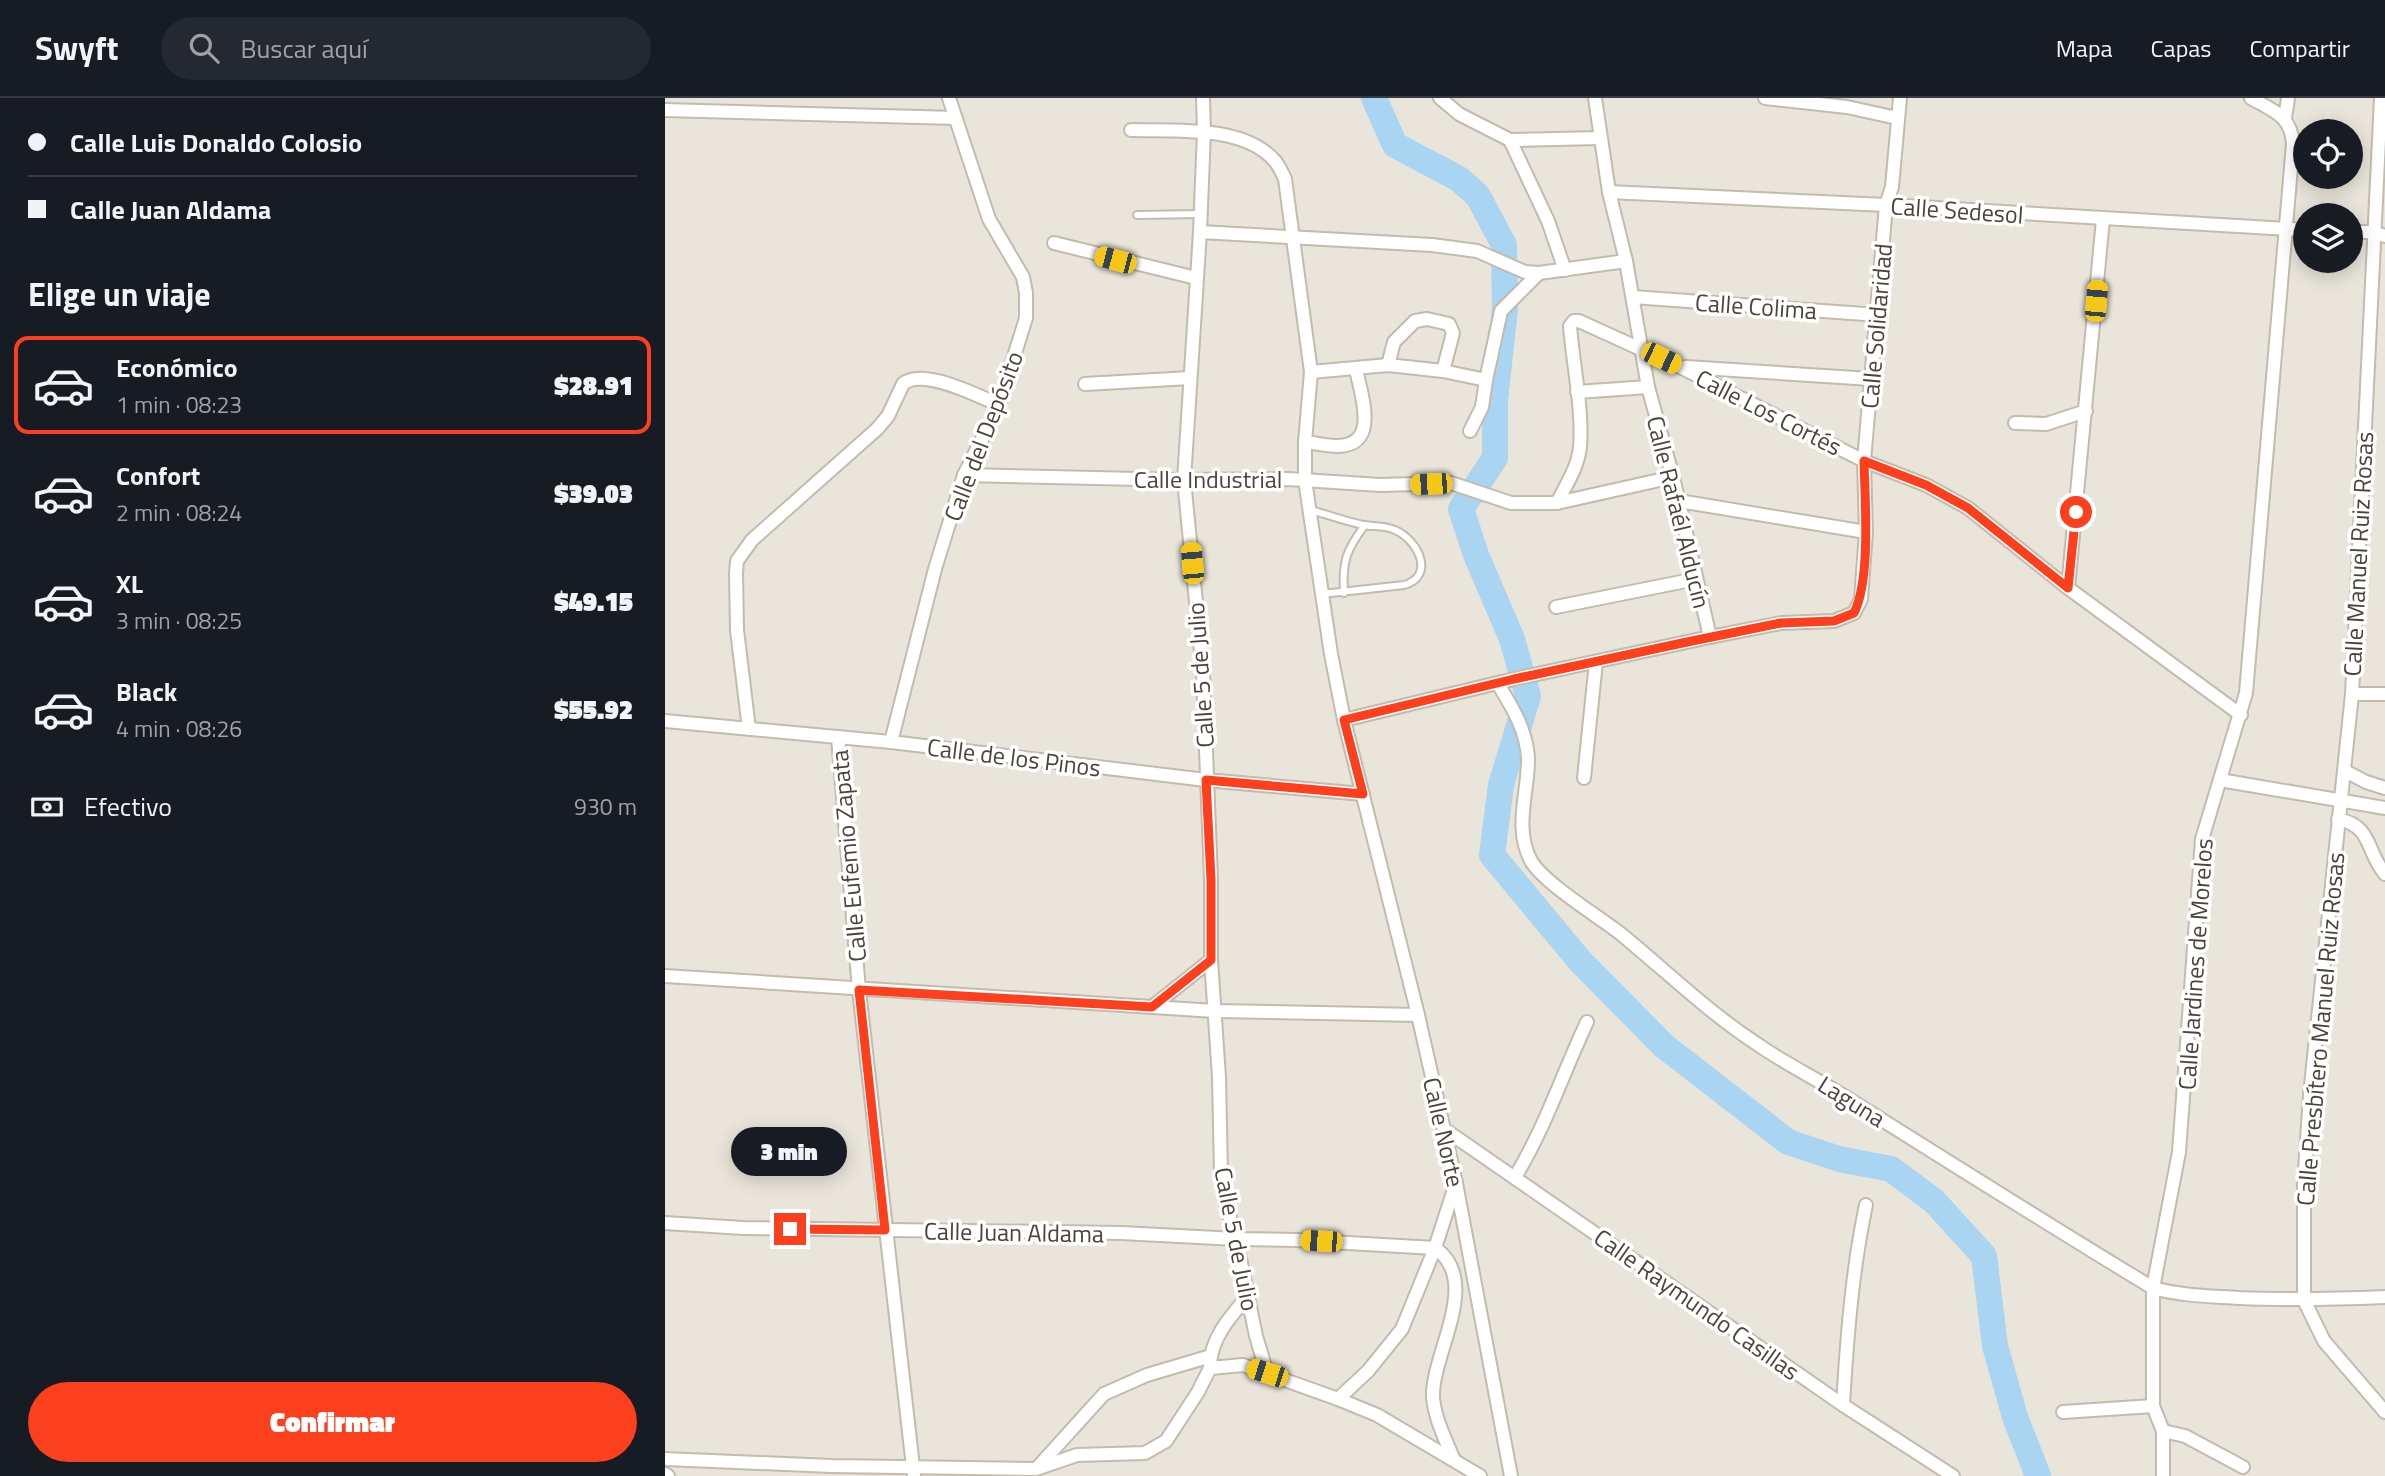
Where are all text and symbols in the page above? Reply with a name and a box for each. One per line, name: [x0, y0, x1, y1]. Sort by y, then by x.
search box: [161, 17, 651, 80]
text: Swyft: [35, 23, 119, 73]
icon: search: [185, 29, 223, 67]
text: Buscar aquí: [241, 29, 368, 68]
text: Mapa: [2056, 30, 2113, 66]
text: Capas: [2151, 30, 2211, 66]
text: Compartir: [2249, 30, 2350, 66]
map controls: [2293, 119, 2363, 273]
button: locate: [2293, 119, 2363, 189]
text: Calle Luis Donaldo Colosio: [70, 123, 362, 162]
street label: Calle Sedesol: [1889, 187, 2025, 233]
text: Calle Juan Aldama: [70, 190, 271, 229]
button: layers: [2293, 203, 2363, 273]
street label: Calle Solidaridad: [1851, 242, 1901, 410]
car: [1092, 244, 1139, 276]
text: Elige un viaje: [28, 270, 211, 318]
car: [2084, 279, 2109, 323]
street label: Calle Colima: [1694, 284, 1818, 328]
car: [1638, 339, 1685, 377]
street label: Calle del Depósito: [934, 346, 1032, 526]
text: Económico: [116, 348, 238, 387]
icon: car: [32, 354, 95, 417]
street label: Calle Los Cortés: [1690, 360, 1848, 464]
text: $28.91: [554, 366, 633, 405]
text: 1 min · 08:23: [116, 387, 242, 422]
street label: Calle Rafaél Alducín: [1638, 412, 1720, 612]
street label: Calle Manuel Ruiz Rosas: [2334, 431, 2382, 677]
text: Confort: [116, 456, 200, 495]
street label: Calle Industrial: [1134, 461, 1282, 497]
icon: car: [32, 462, 95, 525]
car: [1410, 473, 1453, 495]
text: $39.03: [554, 474, 633, 513]
text: 2 min · 08:24: [116, 495, 242, 530]
route start: [2060, 496, 2092, 528]
car: [1180, 541, 1205, 585]
text: XL: [116, 564, 143, 603]
icon: car: [32, 570, 95, 633]
text: $49.15: [554, 582, 633, 621]
street label: Calle 5 de Julio: [1177, 601, 1223, 749]
text: 3 min · 08:25: [116, 603, 242, 638]
text: Black: [116, 672, 177, 711]
icon: car: [32, 678, 95, 741]
text: $55.92: [554, 690, 633, 729]
text: 4 min · 08:26: [116, 711, 242, 746]
street label: Calle de los Pinos: [925, 728, 1103, 786]
street label: Calle Eufemio Zapata: [821, 749, 875, 963]
text: Efectivo: [84, 787, 172, 826]
icon: cash: [28, 788, 66, 826]
text: 930 m: [574, 789, 637, 824]
street label: Calle Jardines de Morelos: [2168, 837, 2222, 1091]
street label: Calle Presbítero Manuel Ruiz Rosas: [2287, 851, 2353, 1207]
street label: Laguna: [1811, 1066, 1893, 1136]
street label: Calle Norte: [1414, 1074, 1474, 1190]
callout: 3 min: [732, 1128, 848, 1176]
text: 3 min: [760, 1134, 818, 1169]
street label: Calle 5 de Julio: [1205, 1164, 1269, 1314]
street label: Calle Juan Aldama: [924, 1212, 1104, 1252]
route end: [774, 1213, 806, 1245]
street label: Calle Raymundo Casillas: [1587, 1219, 1807, 1389]
car: [1300, 1229, 1343, 1253]
car: [1244, 1357, 1291, 1389]
button: Confirmar: [28, 1382, 637, 1462]

